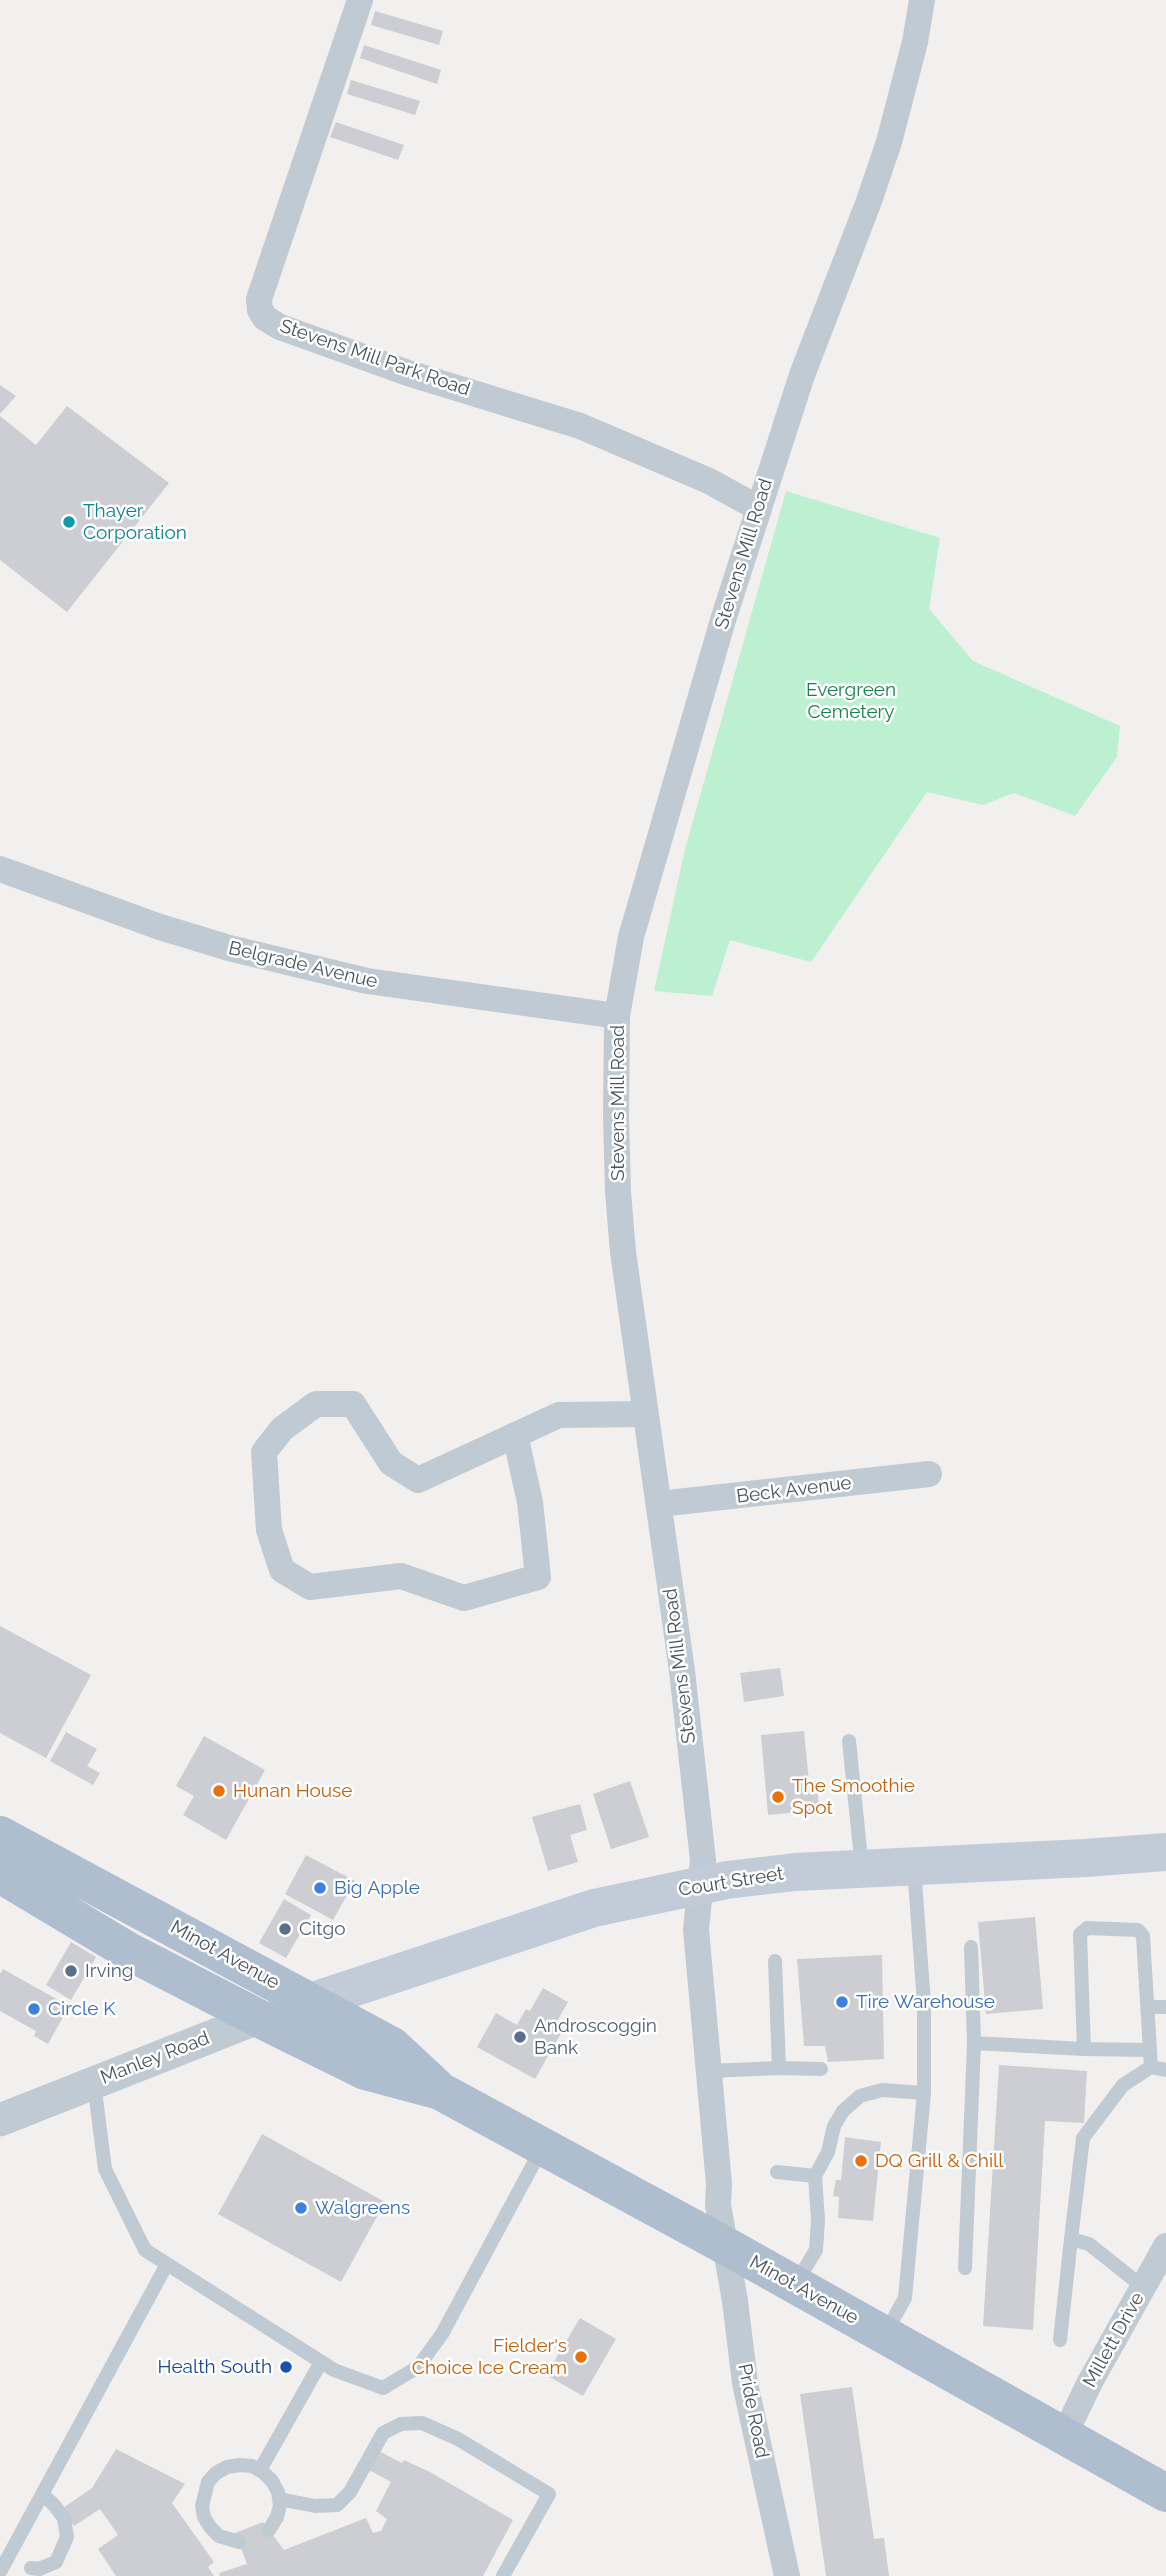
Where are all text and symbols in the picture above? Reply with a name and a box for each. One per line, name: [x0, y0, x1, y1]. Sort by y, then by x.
street label: Stevens Mill Park Road: [277, 315, 473, 401]
street label: Stevens Mill Road: [710, 476, 778, 632]
place label: Thayer Corporation: [83, 500, 187, 544]
marker: Thayer Corporation: [61, 514, 77, 530]
park label: Evergreen Cemetery: [806, 679, 896, 723]
street label: Belgrade Avenue: [226, 937, 380, 993]
street label: Stevens Mill Road: [607, 1025, 629, 1181]
street label: Beck Avenue: [735, 1472, 853, 1508]
street label: Stevens Mill Road: [659, 1587, 701, 1745]
place label: The Smoothie Spot: [792, 1775, 915, 1819]
place label: Hunan House: [233, 1780, 352, 1802]
marker: Hunan House: [211, 1783, 227, 1799]
marker: The Smoothie Spot: [770, 1789, 786, 1805]
street label: Court Street: [677, 1862, 785, 1902]
place label: Big Apple: [334, 1877, 420, 1899]
marker: Big Apple: [312, 1880, 328, 1896]
street label: Minot Avenue: [167, 1916, 283, 1994]
place label: Citgo: [299, 1918, 345, 1940]
marker: Citgo: [277, 1921, 293, 1937]
place label: Irving: [85, 1960, 133, 1982]
marker: Irving: [63, 1963, 79, 1979]
place label: Tire Warehouse: [856, 1991, 995, 2013]
marker: Tire Warehouse: [834, 1994, 850, 2010]
place label: Circle K: [48, 1998, 115, 2020]
marker: Circle K: [26, 2001, 42, 2017]
place label: Androscoggin Bank: [534, 2015, 657, 2059]
street label: Manley Road: [97, 2027, 213, 2089]
marker: Androscoggin Bank: [512, 2029, 528, 2045]
place label: DQ Grill & Chill: [875, 2150, 1003, 2172]
marker: DQ Grill & Chill: [853, 2153, 869, 2169]
place label: Walgreens: [315, 2197, 410, 2219]
marker: Walgreens: [293, 2200, 309, 2216]
street label: Minot Avenue: [746, 2251, 862, 2329]
street label: Millett Drive: [1079, 2289, 1149, 2391]
place label: Fielder's Choice Ice Cream: [412, 2335, 567, 2379]
marker: Fielder's Choice Ice Cream: [573, 2349, 589, 2365]
place label: Health South: [158, 2356, 272, 2378]
marker: Health South: [278, 2359, 294, 2375]
street label: Pride Road: [733, 2362, 773, 2460]

